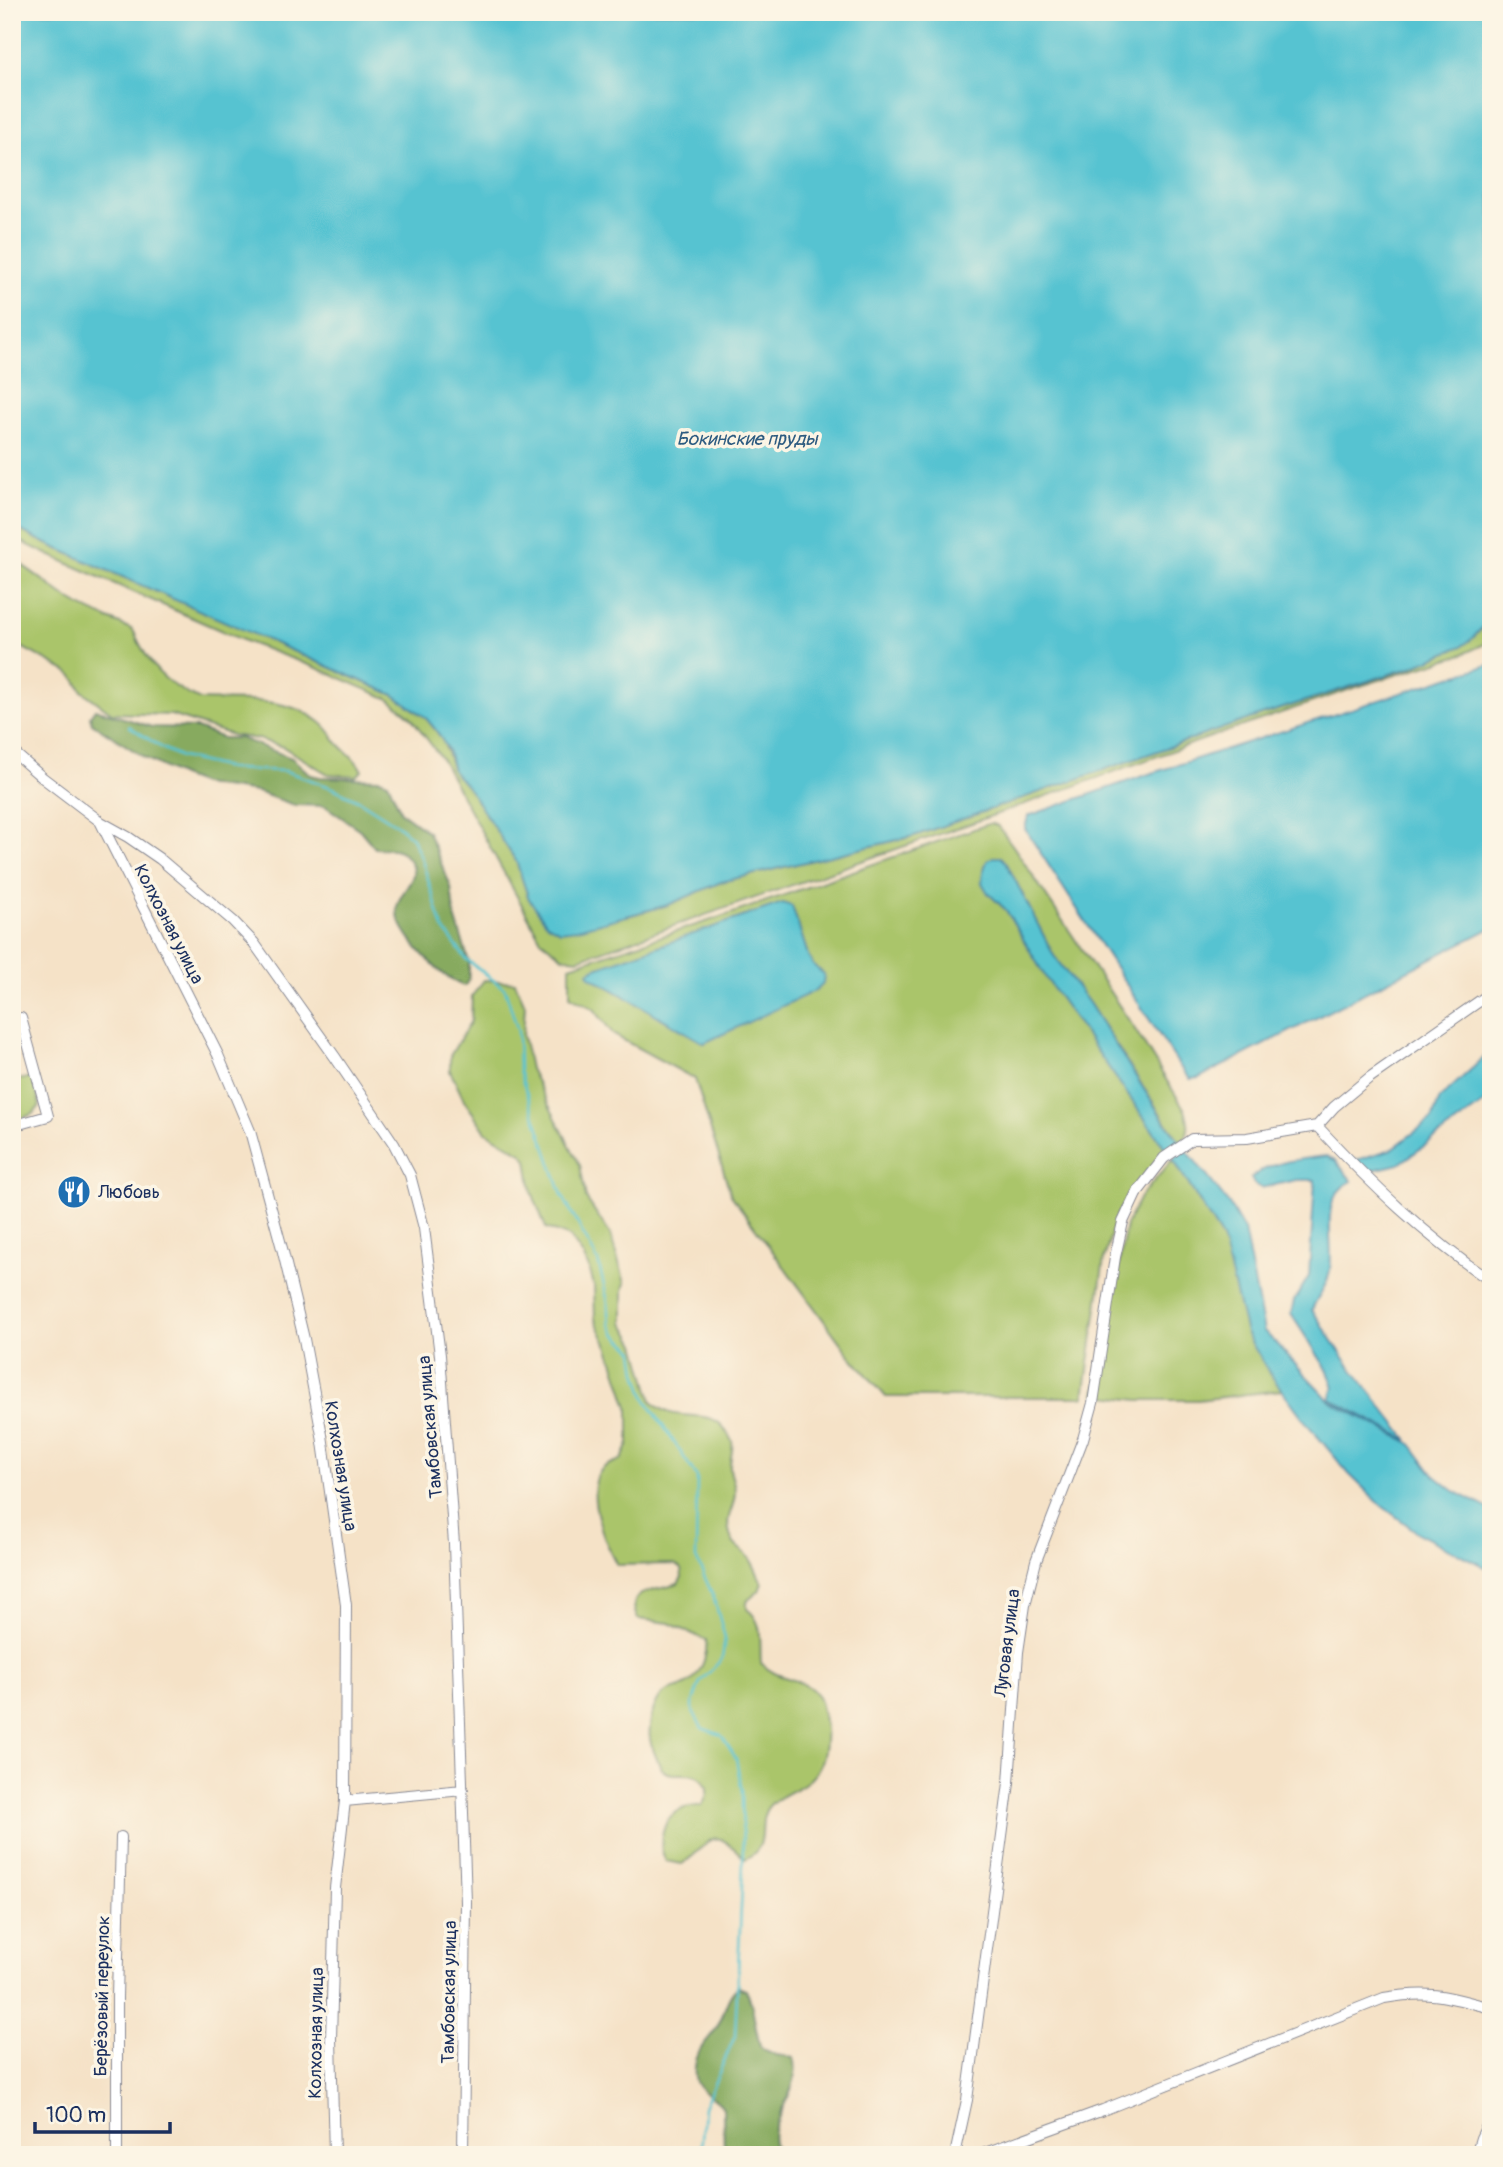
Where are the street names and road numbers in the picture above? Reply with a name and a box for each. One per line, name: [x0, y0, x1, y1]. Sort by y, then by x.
street label: Колхозная улица: [128, 860, 209, 988]
street label: Тамбовская улица: [413, 1355, 448, 1499]
street label: Колхозная улица: [319, 1399, 362, 1533]
street label: Луговая улица: [989, 1588, 1026, 1699]
street label: Берёзовый переулок: [90, 1915, 115, 2077]
street label: Тамбовская улица: [437, 1920, 462, 2064]
street label: Колхозная улица: [304, 1967, 329, 2099]

